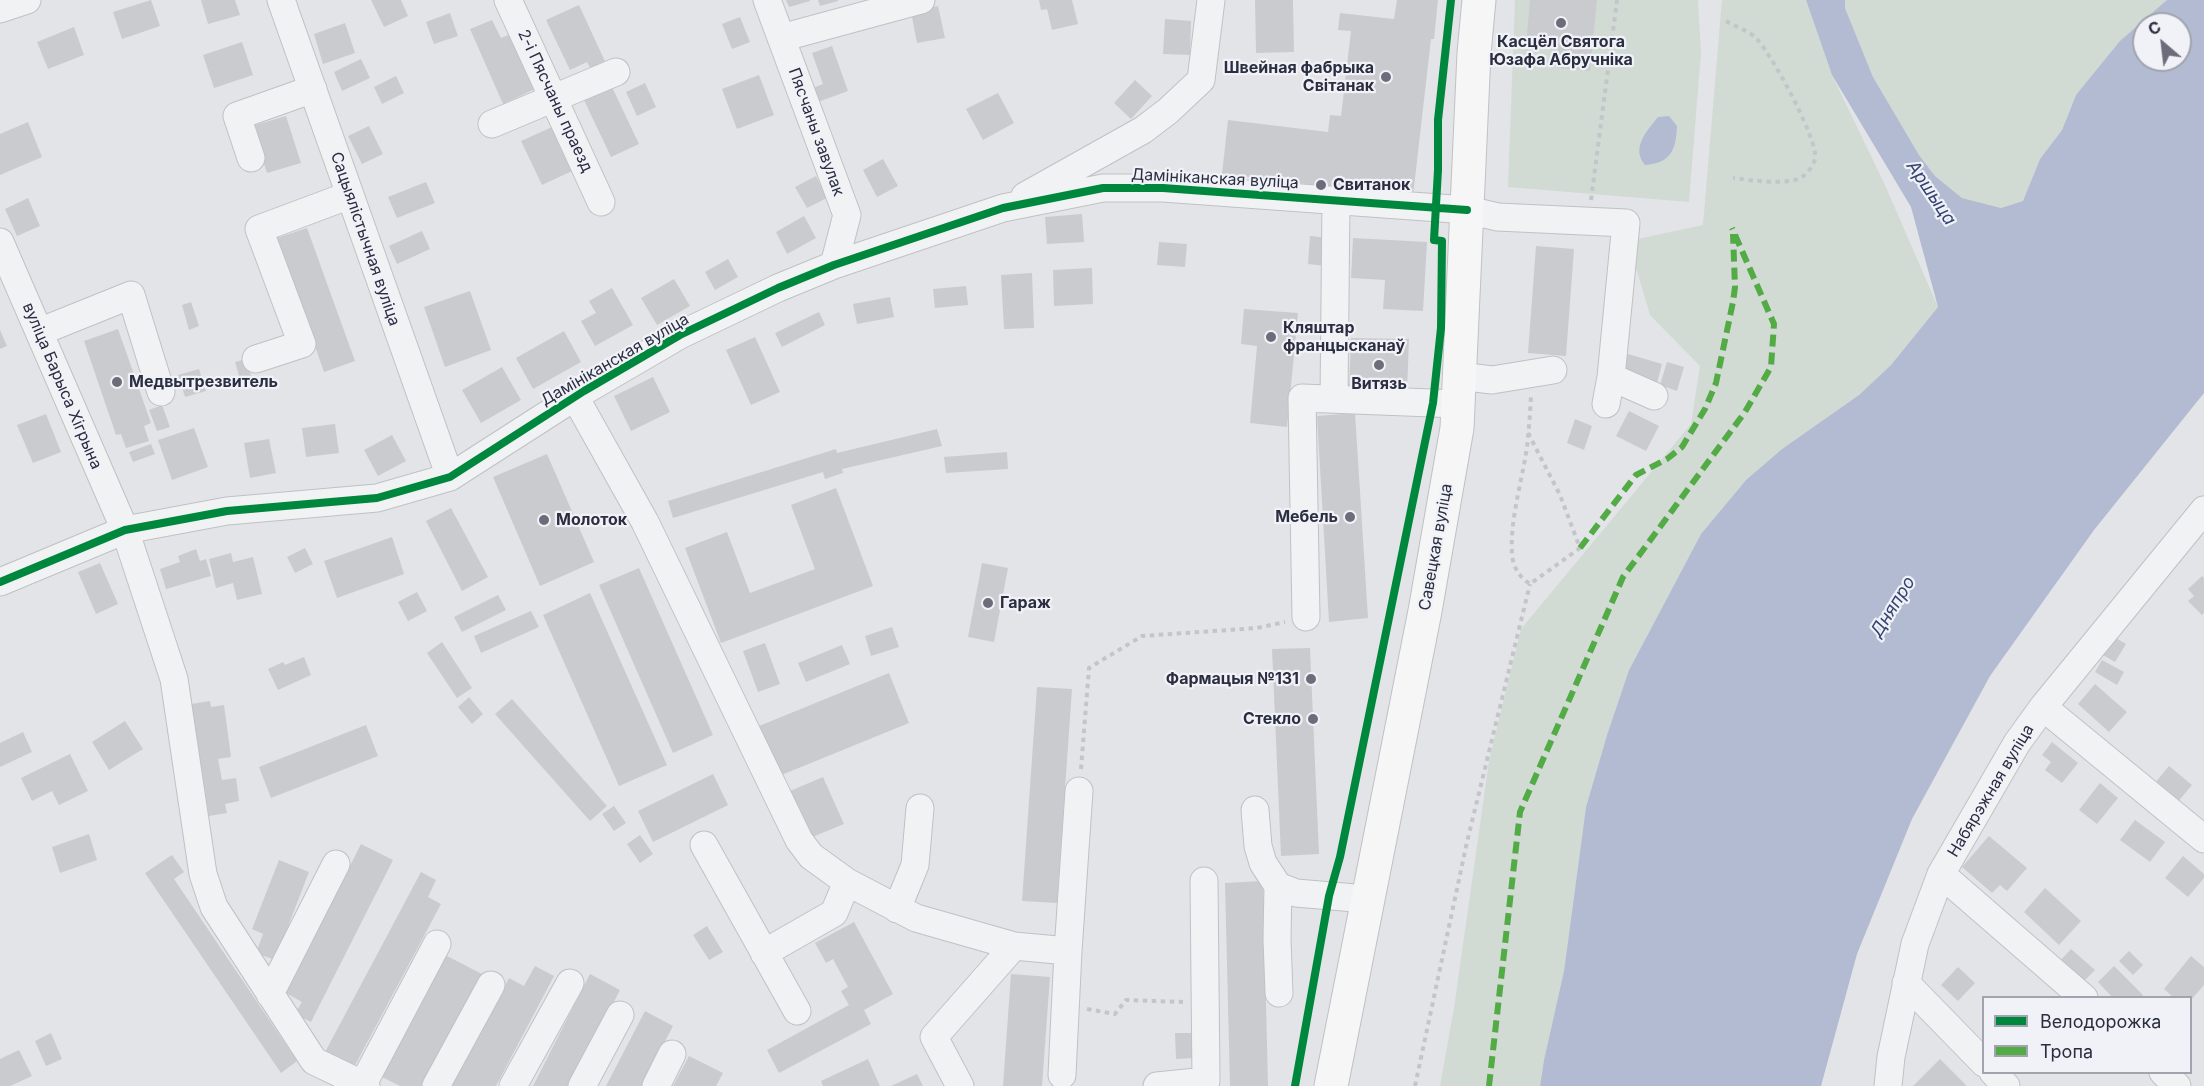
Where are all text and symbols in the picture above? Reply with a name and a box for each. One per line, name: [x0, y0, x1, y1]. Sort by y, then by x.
north arrow: [2132, 12, 2192, 72]
marker: Касцёл Святога Юзафа Абручніка: [1554, 16, 1568, 30]
text: С: [2145, 16, 2164, 39]
street label: 2-і Пясчаны праезд: [514, 27, 596, 175]
place label: Касцёл Святога Юзафа Абручніка: [1489, 32, 1633, 70]
place label: Швейная фабрыка Світанак: [1224, 58, 1374, 96]
street label: Пясчаны завулак: [784, 65, 848, 199]
marker: Швейная фабрыка Світанак: [1379, 70, 1393, 84]
street label: Сацыялістычная вуліца: [326, 150, 404, 328]
water label: Аршыца: [1902, 157, 1960, 229]
street label: Дамініканская вуліца: [1131, 165, 1299, 193]
place label: Свитанок: [1333, 175, 1410, 195]
marker: Свитанок: [1314, 178, 1328, 192]
street label: вуліца Барыса Хігрына: [18, 300, 106, 472]
street label: Дамініканская вуліца: [538, 310, 692, 410]
place label: Кляштар францысканаў: [1283, 318, 1405, 356]
marker: Кляштар францысканаў: [1264, 330, 1278, 344]
marker: Витязь: [1372, 358, 1386, 372]
place label: Медвытрезвитель: [129, 372, 278, 392]
place label: Витязь: [1351, 374, 1407, 394]
marker: Медвытрезвитель: [110, 375, 124, 389]
street label: Савецкая вуліца: [1415, 482, 1457, 612]
place label: Мебель: [1275, 507, 1338, 527]
place label: Молоток: [556, 510, 627, 530]
marker: Мебель: [1343, 510, 1357, 524]
marker: Молоток: [537, 513, 551, 527]
water label: Дняпро: [1866, 573, 1920, 641]
place label: Гараж: [1000, 593, 1051, 613]
marker: Гараж: [981, 596, 995, 610]
place label: Фармацыя №131: [1166, 669, 1299, 689]
marker: Фармацыя №131: [1304, 672, 1318, 686]
place label: Стекло: [1243, 709, 1301, 729]
marker: Стекло: [1306, 712, 1320, 726]
street label: Набярэжная вуліца: [1944, 721, 2038, 861]
legend: [1982, 996, 2192, 1074]
text: Велодорожка: [2040, 1011, 2161, 1032]
text: Тропа: [2040, 1041, 2093, 1062]

